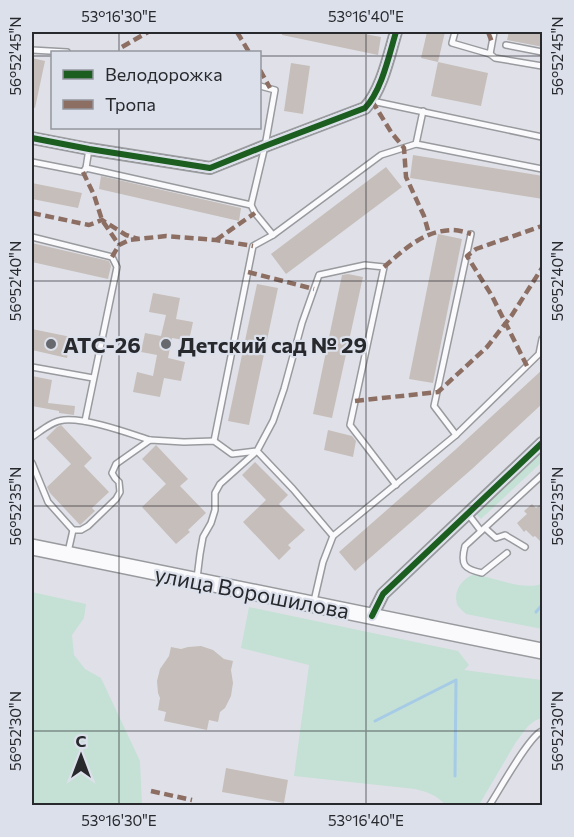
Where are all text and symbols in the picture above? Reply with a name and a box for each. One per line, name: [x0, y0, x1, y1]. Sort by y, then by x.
text: 53°16'30"E: [81, 7, 157, 25]
text: 53°16'40"E: [328, 7, 404, 25]
text: 56°52'45"N: [6, 16, 24, 96]
text: 56°52'45"N: [548, 16, 566, 96]
legend: [51, 51, 261, 129]
text: Велодорожка: [105, 63, 223, 85]
text: Тропа: [105, 93, 156, 115]
text: 56°52'40"N: [6, 241, 24, 321]
text: 56°52'40"N: [548, 241, 566, 321]
place label: АТС-26: [63, 331, 141, 358]
place label: Детский сад № 29: [178, 331, 367, 358]
marker: АТС-26: [44, 337, 58, 351]
marker: Детский сад № 29: [159, 337, 173, 351]
text: 56°52'35"N: [6, 467, 24, 545]
text: 56°52'35"N: [548, 467, 566, 545]
street label: улица Ворошилова: [152, 560, 352, 624]
text: 56°52'30"N: [6, 691, 24, 771]
text: 56°52'30"N: [548, 691, 566, 771]
north arrow: [51, 726, 111, 786]
text: С: [76, 731, 87, 750]
text: 53°16'30"E: [81, 811, 157, 829]
text: 53°16'40"E: [328, 811, 404, 829]

